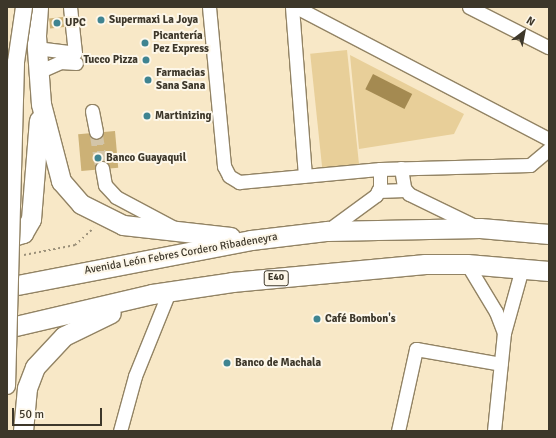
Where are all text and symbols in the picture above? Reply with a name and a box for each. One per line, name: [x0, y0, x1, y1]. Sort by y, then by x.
north arrow: [504, 12, 544, 52]
place label: Supermaxi La Joya: [109, 13, 198, 27]
text: N: [524, 14, 537, 29]
marker: Supermaxi La Joya: [96, 15, 106, 25]
place label: UPC: [65, 16, 86, 30]
marker: UPC: [52, 18, 62, 28]
place label: Picantería Pez Express: [153, 30, 209, 56]
marker: Picantería Pez Express: [140, 38, 150, 48]
place label: Tucco Pizza: [84, 53, 138, 67]
marker: Tucco Pizza: [141, 55, 151, 65]
place label: Farmacias Sana Sana: [156, 67, 205, 93]
marker: Farmacias Sana Sana: [143, 75, 153, 85]
place label: Martinizing: [155, 109, 211, 123]
marker: Martinizing: [142, 111, 152, 121]
place label: Banco Guayaquil: [106, 151, 186, 165]
marker: Banco Guayaquil: [93, 153, 103, 163]
street label: Avenida León Febres Cordero Ribadeneyra: [83, 230, 279, 278]
road number: E40: [263, 270, 289, 286]
place label: Café Bombon's: [325, 312, 396, 326]
marker: Café Bombon's: [312, 314, 322, 324]
place label: Banco de Machala: [235, 356, 321, 370]
marker: Banco de Machala: [222, 358, 232, 368]
scale bar: [14, 400, 104, 426]
text: 50 m: [19, 407, 44, 422]

